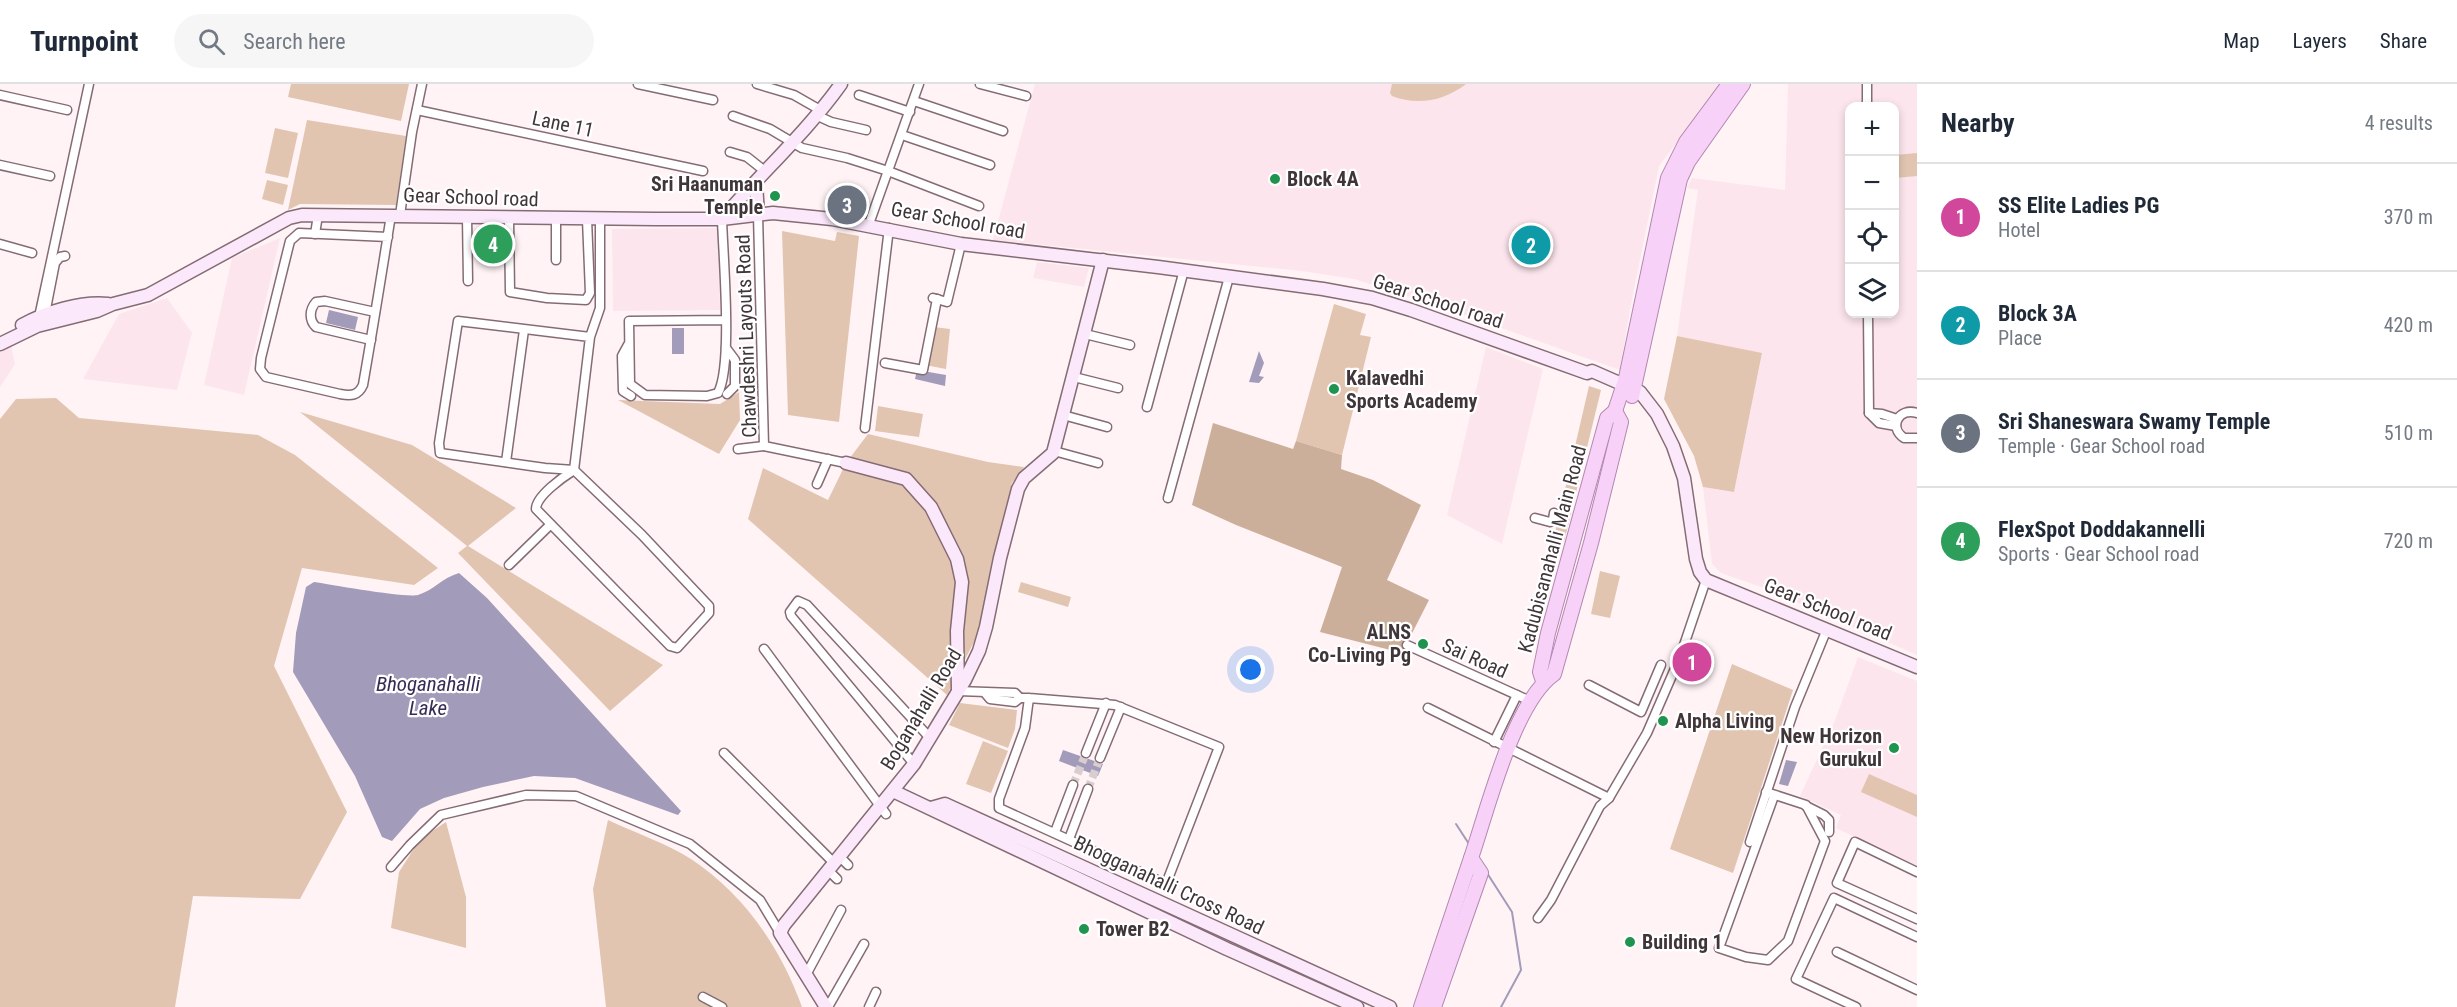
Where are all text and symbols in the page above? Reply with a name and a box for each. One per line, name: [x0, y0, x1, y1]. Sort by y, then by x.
search box: [174, 14, 594, 68]
text: Turnpoint: [30, 25, 138, 58]
icon: search: [195, 25, 228, 58]
text: Search here: [243, 29, 346, 54]
text: Map: [2223, 29, 2260, 53]
text: Layers: [2293, 29, 2347, 53]
text: Share: [2380, 29, 2427, 53]
map controls: [1845, 102, 1899, 318]
button: +: [1845, 102, 1899, 156]
street label: Lane 11: [530, 106, 596, 142]
text: Nearby: [1941, 108, 2015, 138]
text: 4 results: [2365, 111, 2433, 135]
button: −: [1845, 156, 1899, 210]
place label: Block 4A: [1287, 167, 1359, 191]
place label: Sri Haanuman Temple: [651, 172, 763, 219]
marker: Block 4A: [1268, 172, 1282, 186]
pin: 3: [828, 182, 866, 228]
street label: Gear School road: [403, 183, 539, 211]
marker: Sri Haanuman Temple: [768, 189, 782, 203]
text: SS Elite Ladies PG: [1998, 193, 2159, 218]
street label: Gear School road: [889, 196, 1027, 244]
text: 1: [1955, 205, 1966, 229]
text: 370 m: [2384, 205, 2433, 229]
button: locate: [1845, 210, 1899, 264]
text: Hotel: [1998, 218, 2040, 242]
pin: 4: [474, 222, 512, 266]
pin: 2: [1512, 222, 1550, 268]
street label: Chawdeshri Layouts Road: [730, 234, 762, 438]
button: layers: [1845, 264, 1899, 318]
street label: Gear School road: [1370, 269, 1506, 333]
text: Block 3A: [1998, 301, 2077, 326]
text: 2: [1955, 313, 1966, 337]
text: 420 m: [2384, 313, 2433, 337]
text: Place: [1998, 326, 2042, 350]
place label: Kalavedhi Sports Academy: [1346, 366, 1477, 413]
marker: Kalavedhi Sports Academy: [1327, 382, 1341, 396]
text: Sri Shaneswara Swamy Temple: [1998, 409, 2270, 434]
text: 3: [1955, 421, 1966, 445]
text: 510 m: [2384, 421, 2433, 445]
text: Temple · Gear School road: [1998, 434, 2205, 458]
street label: Kadubisanahalli Main Road: [1513, 443, 1591, 655]
text: FlexSpot Doddakannelli: [1998, 517, 2205, 542]
text: 4: [1955, 529, 1966, 553]
text: 720 m: [2384, 529, 2433, 553]
text: Sports · Gear School road: [1998, 542, 2199, 566]
street label: Gear School road: [1761, 573, 1895, 645]
place label: ALNS Co-Living Pg: [1308, 620, 1411, 667]
street label: Sai Road: [1438, 633, 1512, 683]
marker: ALNS Co-Living Pg: [1416, 637, 1430, 651]
pin: 1: [1672, 640, 1712, 684]
street label: Boganahalli Road: [875, 644, 967, 774]
your location: [1236, 655, 1265, 684]
water label: Bhoganahalli Lake: [376, 672, 480, 720]
place label: Alpha Living: [1675, 709, 1774, 733]
marker: Alpha Living: [1656, 714, 1670, 728]
place label: New Horizon Gurukul: [1780, 724, 1882, 771]
marker: New Horizon Gurukul: [1887, 741, 1901, 755]
street label: Bhogganahalli Cross Road: [1070, 830, 1268, 940]
place label: Tower B2: [1096, 917, 1170, 941]
marker: Tower B2: [1077, 922, 1091, 936]
place label: Building 1: [1642, 930, 1723, 954]
marker: Building 1: [1623, 935, 1637, 949]

